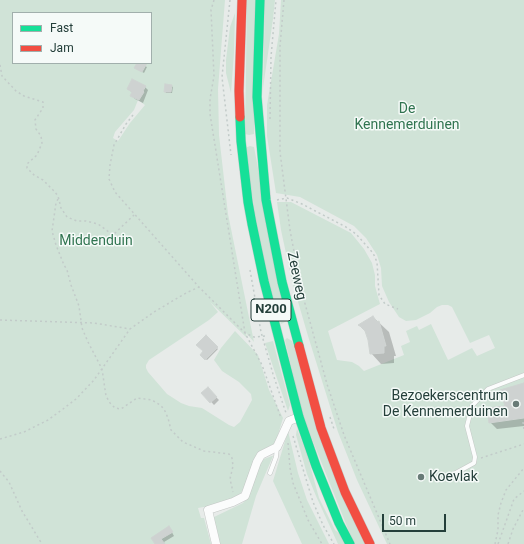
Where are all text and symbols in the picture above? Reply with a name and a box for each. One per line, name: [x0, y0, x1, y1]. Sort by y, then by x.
legend: [12, 12, 152, 64]
text: Fast: [50, 21, 73, 35]
text: Jam: [50, 41, 74, 55]
park label: De Kennemerduinen: [354, 101, 460, 134]
park label: Middenduin: [59, 233, 133, 249]
street label: Zeeweg: [283, 250, 309, 302]
road number: N200: [251, 299, 291, 321]
place label: Bezoekerscentrum De Kennemerduinen: [383, 388, 508, 420]
marker: Bezoekerscentrum De Kennemerduinen: [511, 399, 521, 409]
place label: Koevlak: [429, 469, 478, 485]
marker: Koevlak: [416, 472, 426, 482]
scale bar: [384, 506, 448, 532]
text: 50 m: [389, 514, 416, 528]

